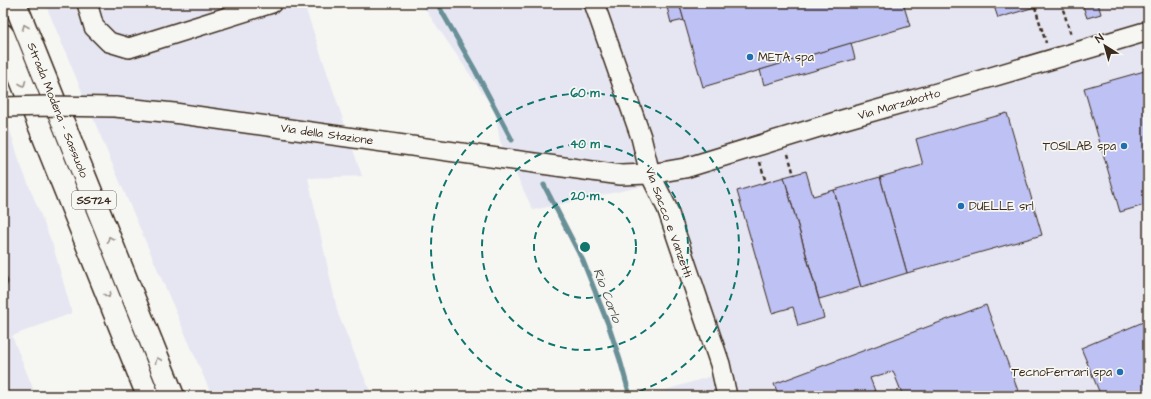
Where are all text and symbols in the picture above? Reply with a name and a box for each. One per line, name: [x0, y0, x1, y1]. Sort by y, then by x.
one-way arrow: [22, 24, 30, 32]
north arrow: [1085, 26, 1125, 66]
text: N: [1092, 30, 1107, 46]
street label: Strada Modena - Sassuolo: [23, 40, 93, 181]
place label: META spa: [758, 49, 814, 66]
marker: META spa: [745, 52, 755, 62]
one-way arrow: [18, 80, 26, 87]
text: 60 m: [570, 85, 600, 102]
street label: Via Marzabotto: [856, 85, 943, 124]
street label: Via della Stazione: [280, 120, 375, 149]
text: 40 m: [570, 136, 601, 153]
place label: TOSILAB spa: [1043, 138, 1116, 155]
marker: TOSILAB spa: [1119, 141, 1129, 151]
street label: Via Sacco e Vanzetti: [641, 165, 696, 280]
text: 20 m: [570, 188, 600, 205]
road number: SS724: [72, 191, 116, 209]
place label: DUELLE srl: [969, 198, 1034, 215]
marker: DUELLE srl: [956, 201, 966, 211]
one-way arrow: [106, 236, 114, 243]
centre of rings: [578, 240, 592, 254]
water label: Rio Corlo: [588, 266, 626, 327]
one-way arrow: [103, 291, 111, 299]
one-way arrow: [155, 356, 163, 364]
place label: TecnoFerrari spa: [1011, 364, 1112, 381]
marker: TecnoFerrari spa: [1115, 367, 1125, 377]

